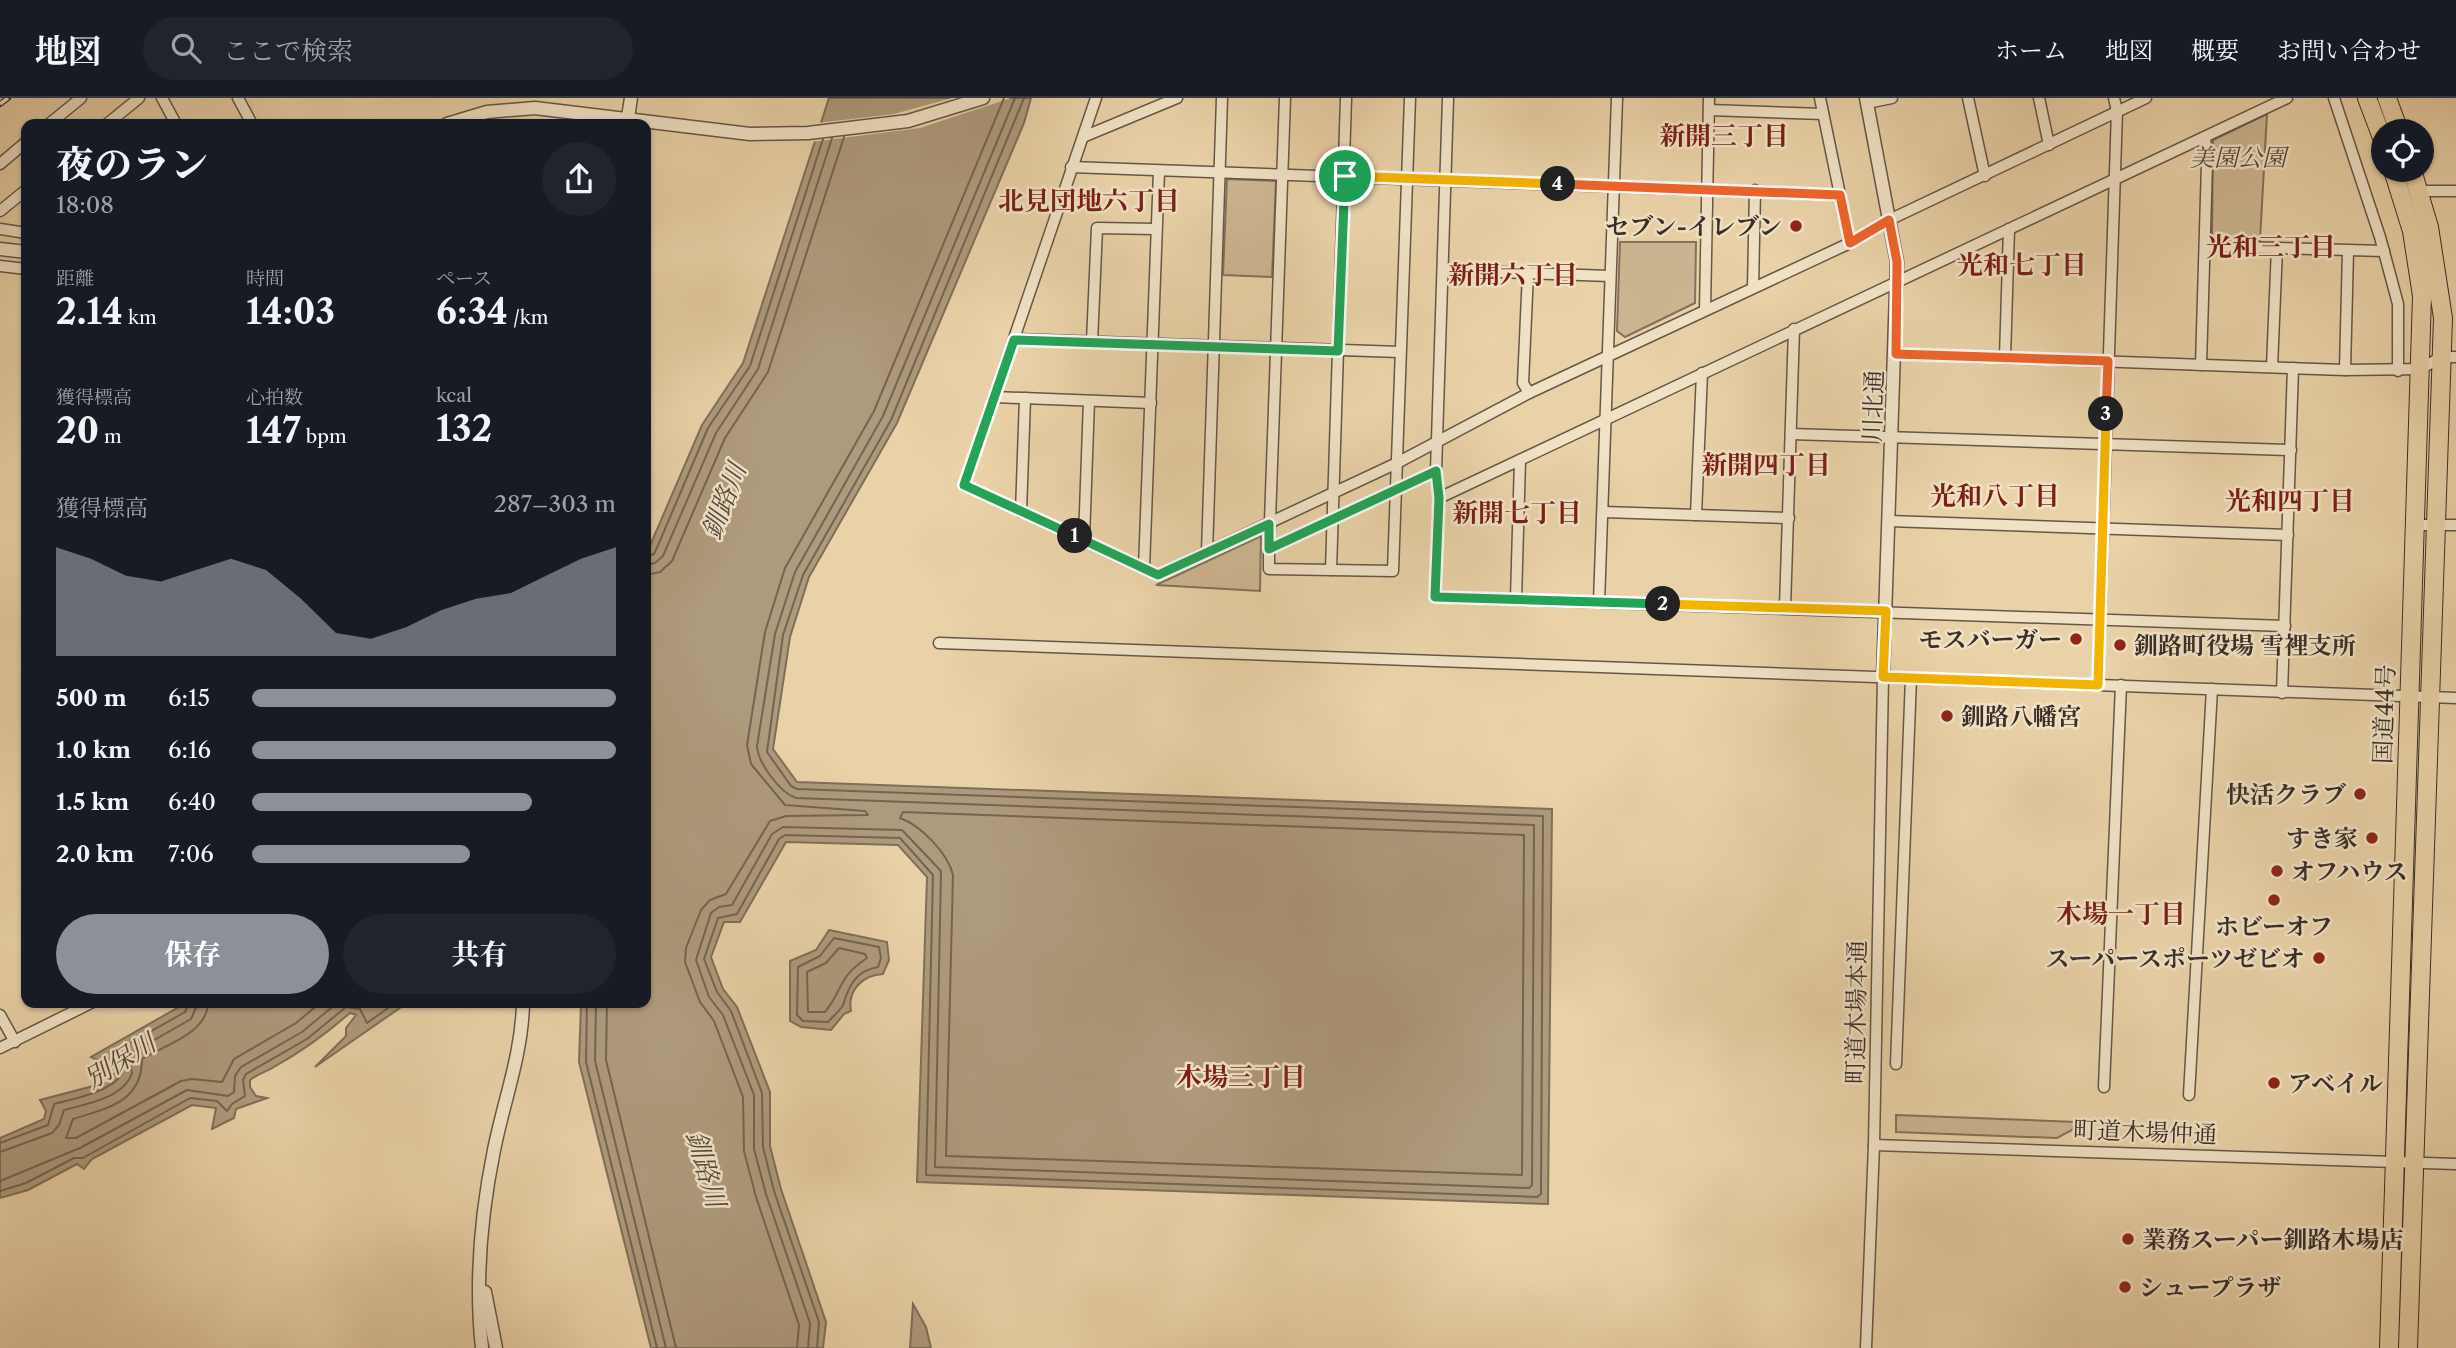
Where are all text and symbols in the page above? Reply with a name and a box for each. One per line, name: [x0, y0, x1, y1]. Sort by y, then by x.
search box: [143, 17, 633, 80]
icon: search: [167, 29, 205, 67]
text: 地図: [35, 31, 101, 72]
text: ここで検索: [223, 35, 353, 67]
text: ホーム: [1995, 36, 2067, 65]
text: 地図: [2105, 36, 2153, 65]
text: 概要: [2191, 36, 2239, 65]
text: お問い合わせ: [2277, 36, 2421, 65]
map controls: [2371, 119, 2434, 182]
button: locate: [2371, 119, 2434, 182]
district label: 新開三丁目: [1659, 120, 1789, 152]
text: 夜のラン: [56, 141, 208, 188]
button: share: [542, 142, 616, 216]
park label: 美園公園: [2190, 143, 2290, 172]
pin: [1315, 146, 1375, 206]
icon: arrive: [1326, 157, 1364, 195]
pin: 4: [1540, 166, 1576, 202]
text: 4: [1552, 172, 1563, 195]
district label: 北見団地六丁目: [998, 185, 1180, 217]
text: 18:08: [56, 191, 114, 219]
place label: セブン-イレブン: [1605, 212, 1782, 241]
marker: セブン-イレブン: [1788, 218, 1804, 234]
district label: 光和三丁目: [2206, 231, 2336, 263]
district label: 光和七丁目: [1957, 249, 2087, 281]
district label: 新開六丁目: [1448, 259, 1578, 291]
text: 距離: [56, 267, 94, 290]
text: 時間: [246, 267, 284, 290]
text: ペース: [436, 267, 492, 290]
text: 2.14: [56, 290, 123, 333]
text: 14:03: [246, 290, 335, 333]
text: 6:34: [436, 290, 508, 333]
text: km: [123, 306, 157, 329]
text: /km: [508, 306, 548, 329]
street label: 川北通: [1857, 370, 1889, 442]
text: kcal: [436, 384, 472, 407]
text: 獲得標高: [56, 386, 132, 409]
text: 心拍数: [246, 386, 303, 409]
pin: 3: [2088, 396, 2124, 432]
text: 3: [2100, 402, 2111, 425]
text: 132: [436, 407, 492, 450]
text: 20: [56, 409, 99, 452]
text: 147: [246, 409, 301, 452]
text: m: [99, 425, 122, 448]
text: bpm: [301, 425, 347, 448]
district label: 新開四丁目: [1701, 449, 1831, 481]
water label: 釧路川: [695, 456, 754, 543]
district label: 光和八丁目: [1930, 480, 2060, 512]
district label: 光和四丁目: [2225, 485, 2355, 517]
text: 287–303 m: [494, 490, 616, 518]
text: 獲得標高: [56, 494, 148, 522]
district label: 新開七丁目: [1452, 497, 1582, 529]
pin: 1: [1058, 518, 1092, 554]
text: 1: [1070, 524, 1079, 547]
pin: 2: [1646, 587, 1680, 622]
text: 2: [1657, 592, 1668, 615]
place label: モスバーガー: [1918, 625, 2062, 654]
marker: モスバーガー: [2068, 631, 2084, 647]
place label: 釧路町役場 雪裡支所: [2134, 631, 2356, 660]
marker: 釧路町役場 雪裡支所: [2112, 637, 2128, 653]
street label: 国道44号: [2368, 664, 2400, 764]
text: 500 m: [56, 684, 127, 712]
text: 6:15: [168, 684, 210, 712]
place label: 釧路八幡宮: [1961, 702, 2081, 731]
marker: 釧路八幡宮: [1939, 708, 1955, 724]
text: 1.0 km: [56, 736, 131, 764]
text: 6:16: [168, 736, 211, 764]
place label: 快活クラブ: [2226, 780, 2346, 809]
marker: 快活クラブ: [2352, 786, 2368, 802]
text: 1.5 km: [56, 788, 129, 816]
text: 6:40: [168, 788, 216, 816]
place label: すき家: [2286, 824, 2358, 853]
marker: すき家: [2364, 830, 2380, 846]
text: 2.0 km: [56, 840, 134, 868]
text: 7:06: [168, 840, 214, 868]
place label: オフハウス: [2291, 857, 2408, 886]
marker: オフハウス: [2269, 863, 2285, 879]
marker: ホビーオフ: [2266, 892, 2282, 908]
district label: 木場一丁目: [2056, 898, 2186, 930]
place label: ホビーオフ: [2215, 912, 2333, 941]
button: 保存: [56, 914, 329, 994]
button: 共有: [343, 914, 616, 994]
street label: 町道木場本通: [1840, 940, 1872, 1084]
place label: スーパースポーツゼビオ: [2046, 944, 2305, 973]
marker: スーパースポーツゼビオ: [2311, 950, 2327, 966]
water label: 別保川: [78, 1025, 164, 1095]
district label: 木場三丁目: [1176, 1061, 1306, 1093]
place label: アベイル: [2288, 1069, 2383, 1098]
marker: アベイル: [2266, 1075, 2282, 1091]
street label: 町道木場仲通: [2073, 1115, 2217, 1149]
water label: 釧路川: [680, 1127, 733, 1214]
place label: 業務スーパー釧路木場店: [2142, 1225, 2404, 1254]
marker: 業務スーパー釧路木場店: [2120, 1231, 2136, 1247]
place label: シュープラザ: [2139, 1273, 2281, 1302]
marker: シュープラザ: [2117, 1279, 2133, 1295]

